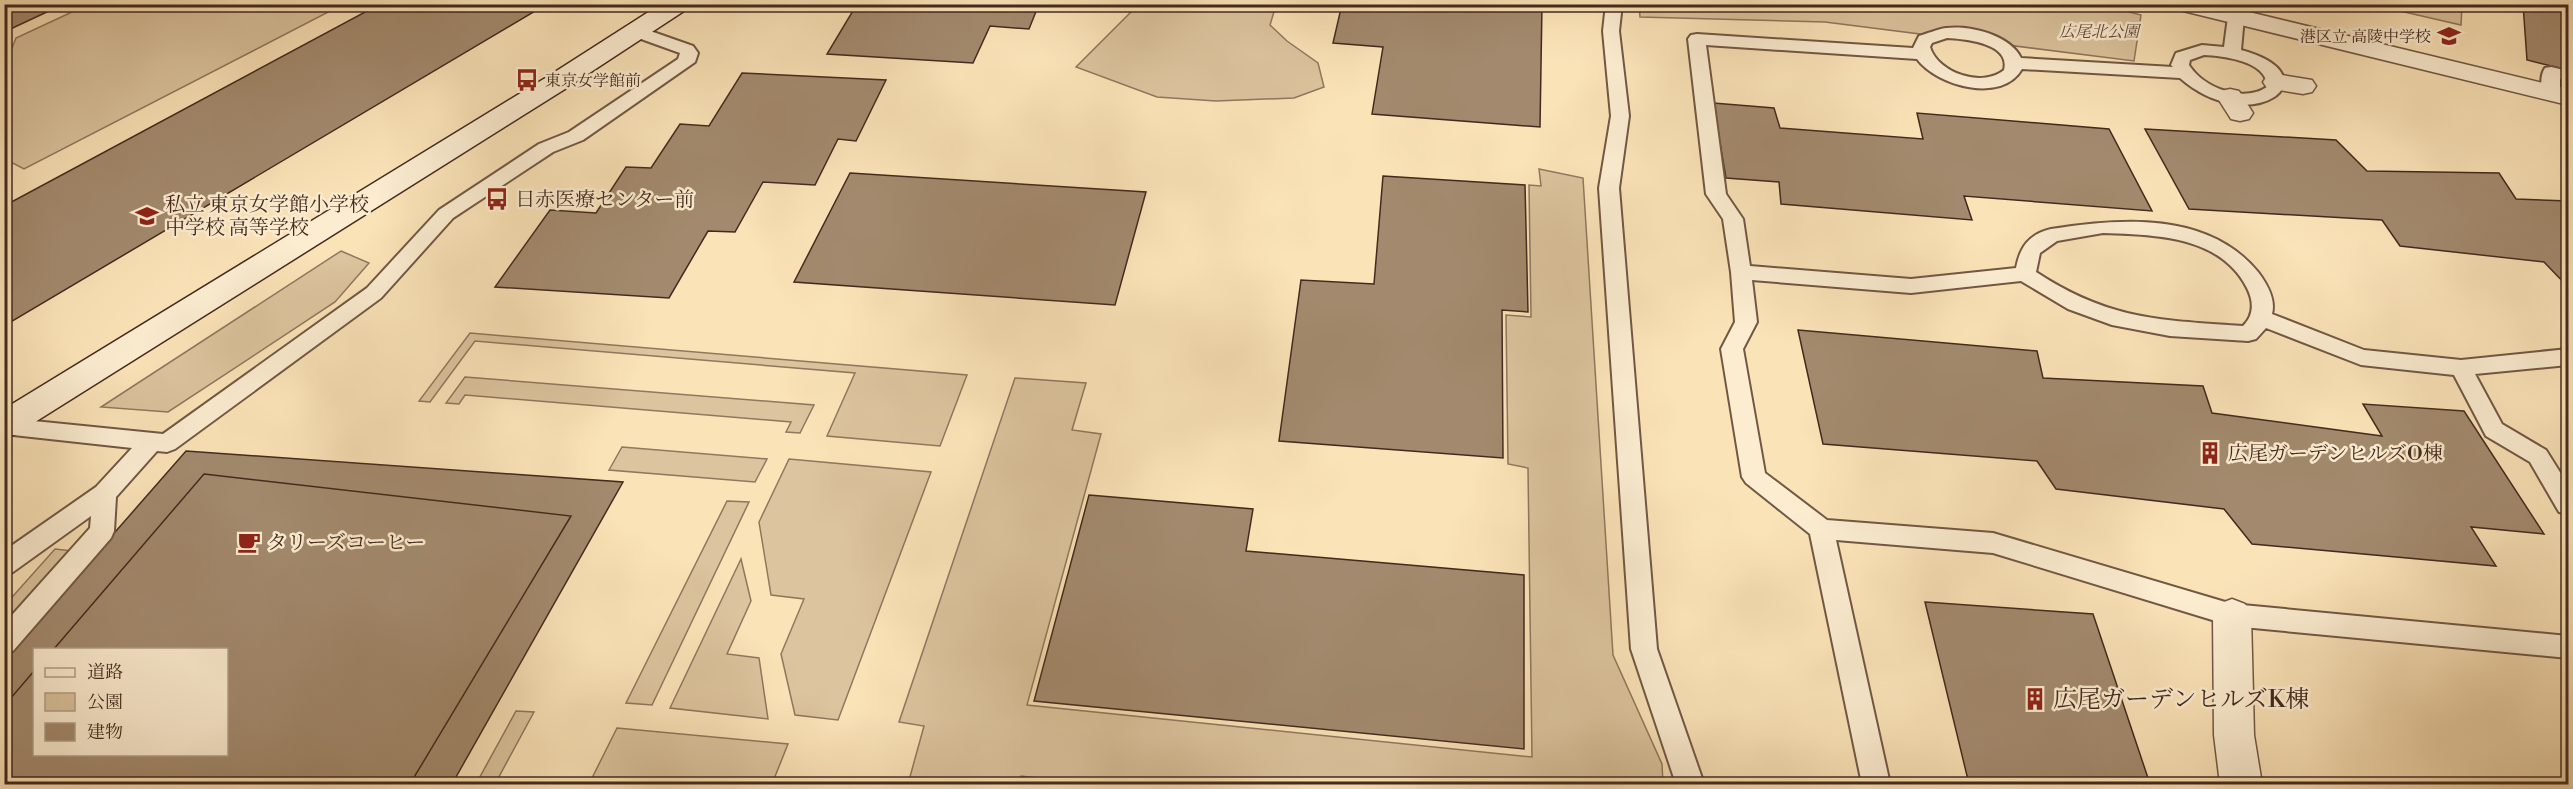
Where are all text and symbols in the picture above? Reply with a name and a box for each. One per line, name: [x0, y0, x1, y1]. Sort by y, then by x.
park label: 広尾北公園: [2059, 22, 2142, 42]
school or university icon: 港区立 高陵中学校: [2436, 23, 2462, 49]
place label: 港区立 高陵中学校: [2300, 27, 2431, 47]
bus stop icon: 東京女学館前: [514, 67, 540, 93]
place label: 東京女学館前: [545, 71, 641, 91]
bus stop icon: 日赤医療センター前: [484, 186, 510, 212]
place label: 日赤医療センター前: [515, 188, 694, 213]
place label: 私立 東京女学館小学校 中学校 高等学校: [165, 193, 369, 241]
school or university icon: 私立 東京女学館小学校 中学校 高等学校: [134, 203, 160, 229]
building icon: 広尾ガーデンヒルズO棟: [2197, 440, 2223, 466]
place label: 広尾ガーデンヒルズO棟: [2228, 442, 2443, 467]
cafe icon: タリーズコーヒー: [236, 529, 262, 555]
place label: タリーズコーヒー: [267, 531, 425, 556]
legend: [33, 648, 228, 756]
text: 道路: [87, 661, 123, 684]
place label: 広尾ガーデンヒルズK棟: [2053, 685, 2309, 715]
building icon: 広尾ガーデンヒルズK棟: [2022, 686, 2048, 712]
text: 公園: [87, 691, 123, 714]
text: 建物: [87, 721, 123, 744]

